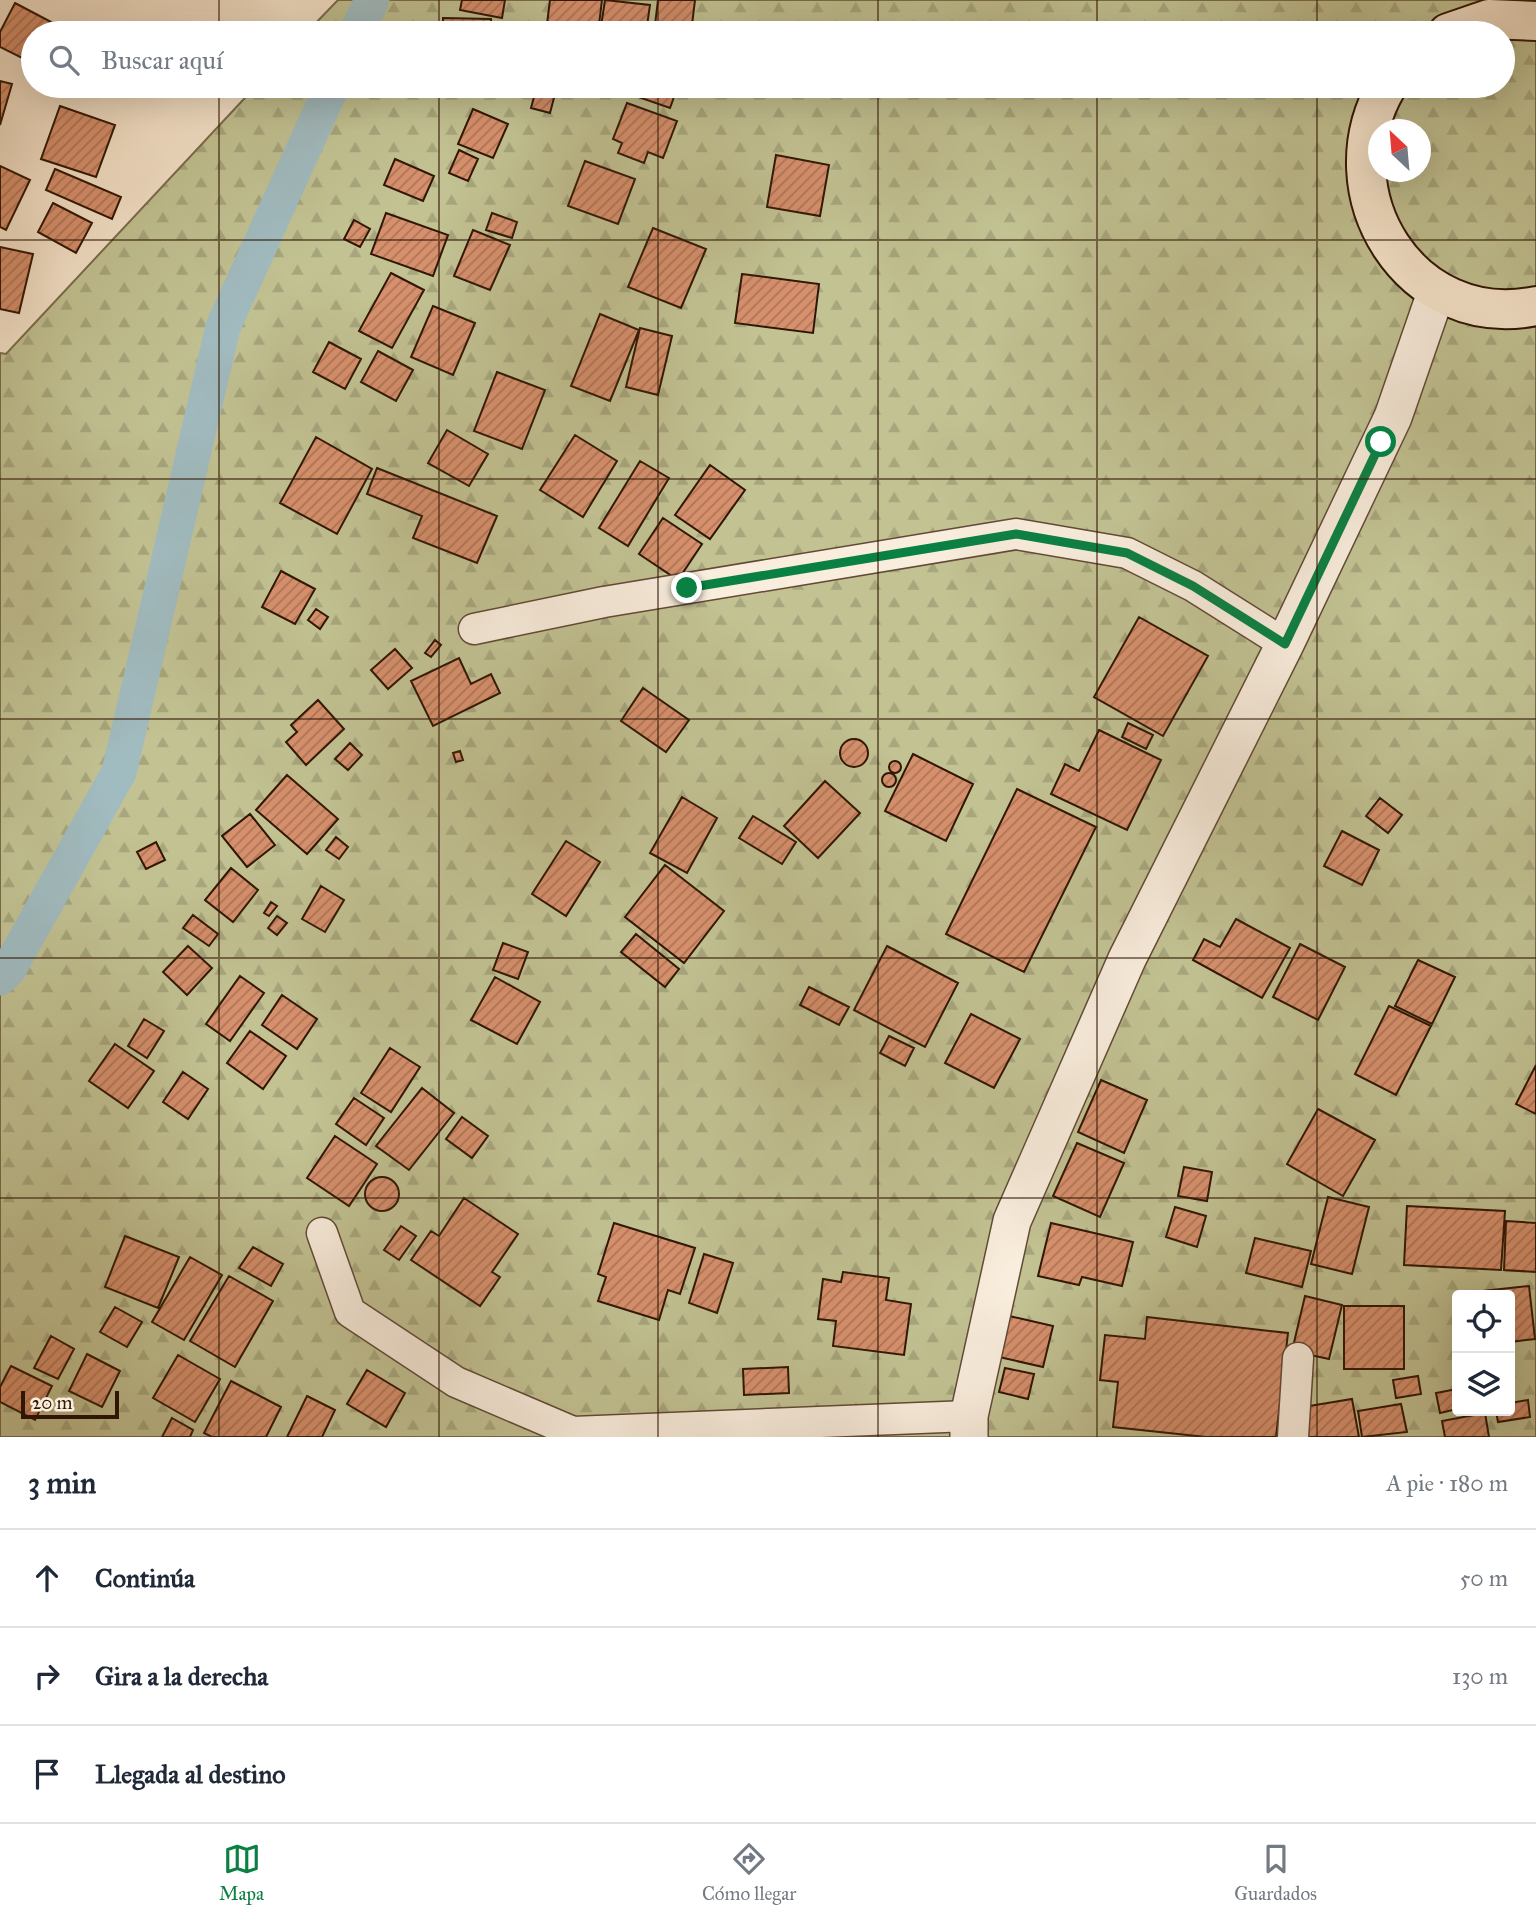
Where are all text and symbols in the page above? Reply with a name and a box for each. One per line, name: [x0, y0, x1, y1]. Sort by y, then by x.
search box: [21, 21, 1515, 98]
icon: search: [45, 41, 83, 79]
text: Buscar aquí: [101, 44, 223, 76]
north arrow: [1368, 119, 1431, 182]
route start: [1365, 426, 1396, 457]
route end: [671, 572, 702, 603]
map controls: [1452, 1290, 1515, 1416]
button: locate: [1452, 1290, 1515, 1353]
button: layers: [1452, 1353, 1515, 1416]
scale bar: [21, 1388, 119, 1420]
text: 20 m: [32, 1391, 73, 1414]
text: 3 min: [28, 1465, 96, 1501]
text: A pie · 180 m: [1386, 1469, 1508, 1497]
icon: ahead: [28, 1559, 66, 1597]
text: Continúa: [95, 1562, 195, 1594]
text: 50 m: [1460, 1564, 1508, 1592]
icon: right: [28, 1657, 66, 1695]
text: Gira a la derecha: [95, 1660, 268, 1692]
text: 130 m: [1452, 1662, 1508, 1690]
icon: arrive: [28, 1755, 66, 1793]
text: Llegada al destino: [95, 1758, 286, 1790]
tab: Mapa: [219, 1840, 264, 1905]
tab: Cómo llegar: [702, 1840, 796, 1905]
tab: Guardados: [1234, 1840, 1317, 1905]

